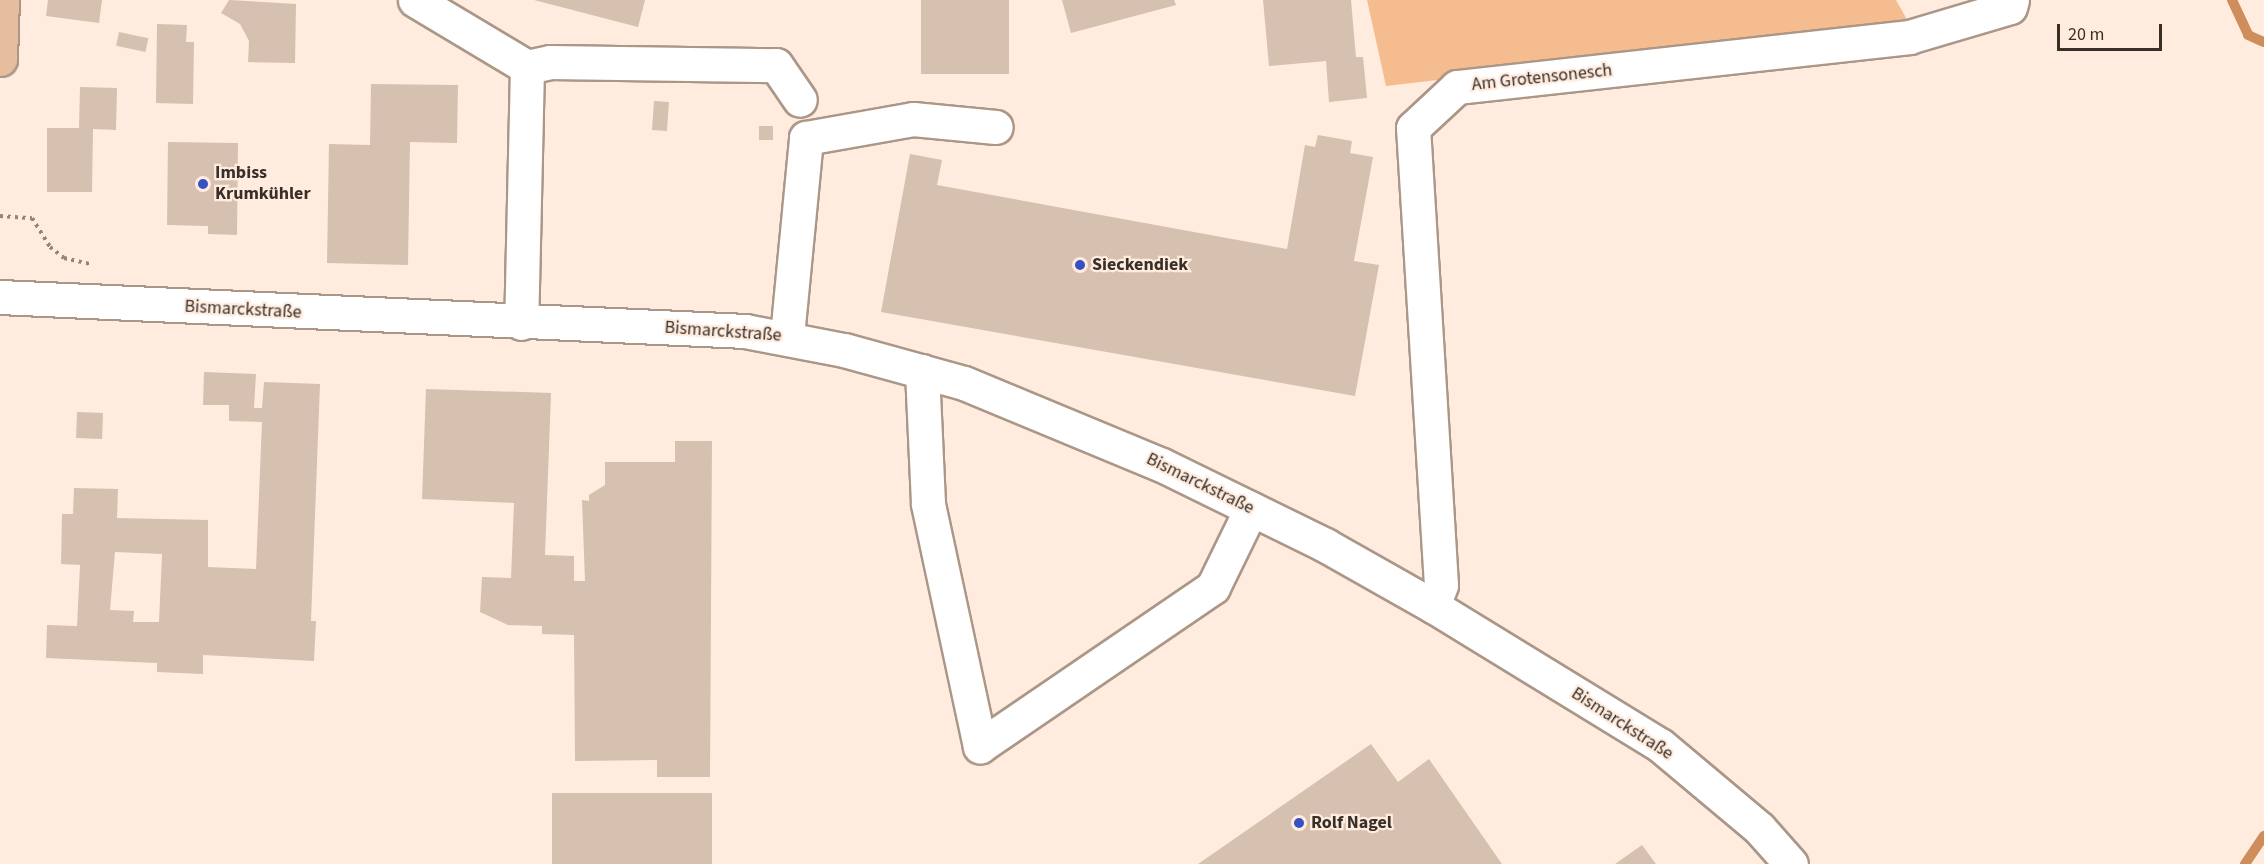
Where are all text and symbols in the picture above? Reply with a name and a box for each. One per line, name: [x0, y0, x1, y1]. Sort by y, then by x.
scale bar: [2060, 12, 2165, 50]
text: 20 m: [2068, 22, 2104, 47]
street label: Am Grotensonesch: [1471, 60, 1613, 96]
place label: Imbiss Krumkühler: [215, 163, 311, 206]
marker: Imbiss Krumkühler: [196, 177, 210, 191]
place label: Sieckendiek: [1092, 254, 1188, 276]
marker: Sieckendiek: [1073, 258, 1087, 272]
street label: Bismarckstraße: [184, 296, 302, 324]
street label: Bismarckstraße: [664, 317, 782, 347]
street label: Bismarckstraße: [1143, 449, 1257, 519]
street label: Bismarckstraße: [1567, 683, 1677, 765]
place label: Rolf Nagel: [1311, 812, 1392, 834]
marker: Rolf Nagel: [1292, 816, 1306, 830]

